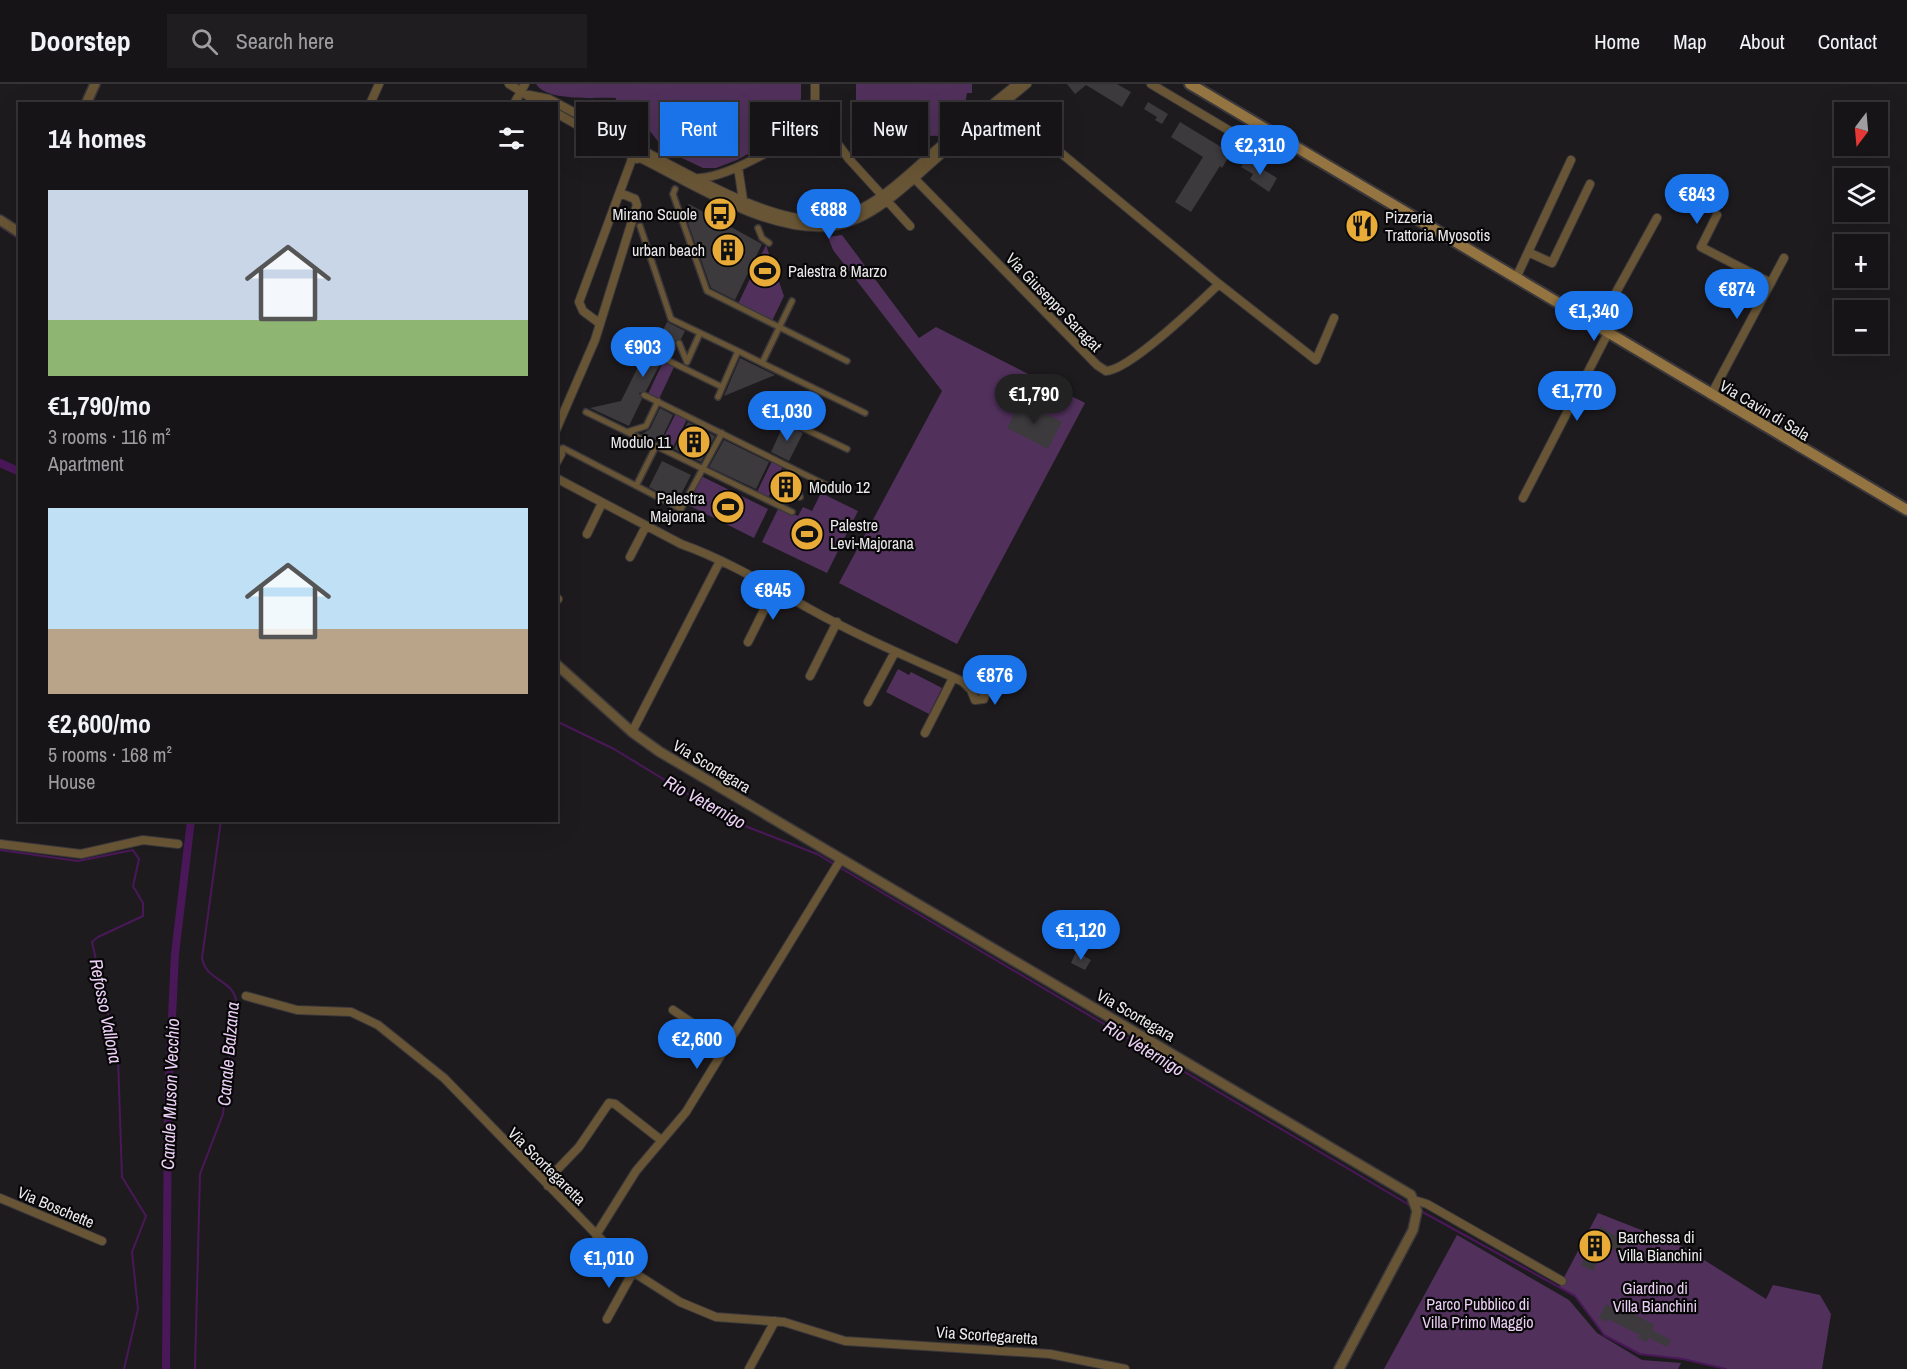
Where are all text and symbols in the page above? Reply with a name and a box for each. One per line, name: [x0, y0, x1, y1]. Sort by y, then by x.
search box: [167, 14, 587, 68]
text: Doorstep: [30, 22, 131, 60]
icon: search: [188, 25, 221, 58]
text: Search here: [236, 26, 334, 56]
text: Home: [1594, 27, 1640, 56]
text: Map: [1673, 27, 1707, 56]
text: About: [1740, 27, 1785, 56]
text: Contact: [1818, 27, 1877, 56]
chip: Buy: [576, 102, 648, 156]
chip: Rent: [660, 102, 738, 156]
chip: Filters: [750, 102, 840, 156]
chip: New: [852, 102, 928, 156]
chip: Apartment: [940, 102, 1062, 156]
north arrow: [1834, 102, 1888, 156]
map controls: [1834, 102, 1888, 354]
text: 14 homes: [48, 121, 146, 156]
icon: filters: [495, 122, 528, 155]
pin: €2,310: [1211, 125, 1309, 176]
text: €2,310: [1235, 131, 1285, 158]
button: layers: [1834, 168, 1888, 222]
pin: €843: [1661, 174, 1733, 225]
text: €843: [1679, 180, 1715, 207]
pin: €888: [793, 189, 865, 240]
text: €888: [811, 195, 847, 222]
bus stop icon: Mirano Scuole: [702, 196, 738, 232]
place label: Mirano Scuole: [612, 203, 697, 225]
place label: Pizzeria Trattoria Myosotis: [1385, 206, 1490, 246]
restaurant icon: Pizzeria Trattoria Myosotis: [1344, 208, 1380, 244]
icon: home: [234, 229, 342, 337]
building icon: urban beach: [710, 232, 746, 268]
button: +: [1834, 234, 1888, 288]
place label: urban beach: [632, 239, 705, 261]
street label: Via Giuseppe Saragat: [1001, 248, 1107, 357]
sports icon: Palestra 8 Marzo: [747, 253, 783, 289]
place label: Palestra 8 Marzo: [788, 260, 887, 282]
pin: €874: [1701, 269, 1773, 320]
text: €874: [1719, 275, 1755, 302]
pin: €1,340: [1545, 291, 1643, 342]
text: €1,340: [1569, 297, 1619, 324]
button: −: [1834, 300, 1888, 354]
pin: €903: [607, 327, 679, 378]
text: €903: [625, 333, 661, 360]
pin: €1,770: [1528, 371, 1626, 422]
pin: €1,790: [985, 374, 1083, 425]
street label: Via Cavin di Sala: [1716, 374, 1815, 446]
text: €1,770: [1552, 377, 1602, 404]
text: €1,790: [1009, 380, 1059, 407]
text: €1,790/mo: [48, 388, 151, 423]
pin: €1,030: [738, 391, 836, 442]
text: €1,030: [762, 397, 812, 424]
text: 3 rooms · 116 m²: [48, 423, 171, 450]
building icon: Modulo 11: [676, 424, 712, 460]
place label: Modulo 11: [611, 431, 672, 453]
text: Apartment: [48, 450, 124, 477]
building icon: Modulo 12: [768, 469, 804, 505]
place label: Modulo 12: [809, 476, 870, 498]
place label: Palestra Majorana: [650, 487, 706, 527]
sports icon: Palestra Majorana: [710, 489, 746, 525]
place label: Palestre Levi-Majorana: [830, 514, 915, 554]
sports icon: Palestre Levi-Majorana: [789, 516, 825, 552]
icon: home: [234, 547, 342, 655]
pin: €845: [737, 570, 809, 621]
text: €845: [755, 576, 791, 603]
pin: €876: [959, 655, 1031, 706]
text: €876: [977, 661, 1013, 688]
text: €2,600/mo: [48, 706, 151, 741]
street label: Via Scortegara: [669, 734, 756, 798]
text: 5 rooms · 168 m²: [48, 741, 172, 768]
text: House: [48, 768, 95, 795]
water label: Rio Veternigo: [660, 769, 750, 835]
pin: €1,120: [1032, 910, 1130, 961]
text: €1,120: [1056, 916, 1106, 943]
water label: Refosso Vallona: [84, 957, 128, 1065]
street label: Via Scortegara: [1093, 984, 1180, 1047]
water label: Canale Balzana: [211, 1001, 245, 1107]
water label: Rio Veternigo: [1099, 1014, 1189, 1082]
water label: Canale Muson Vecchio: [155, 1018, 185, 1170]
pin: €2,600: [648, 1019, 746, 1070]
text: €2,600: [672, 1025, 722, 1052]
street label: Via Scortegaretta: [503, 1122, 591, 1210]
street label: Via Boschette: [14, 1181, 98, 1233]
place label: Barchessa di Villa Bianchini: [1618, 1226, 1702, 1266]
building icon: Barchessa di Villa Bianchini: [1577, 1228, 1613, 1264]
pin: €1,010: [560, 1238, 658, 1289]
text: €1,010: [584, 1244, 634, 1271]
park label: Giardino di Villa Bianchini: [1613, 1277, 1697, 1317]
park label: Parco Pubblico di Villa Primo Maggio: [1422, 1293, 1534, 1333]
street label: Via Scortegaretta: [935, 1320, 1039, 1350]

